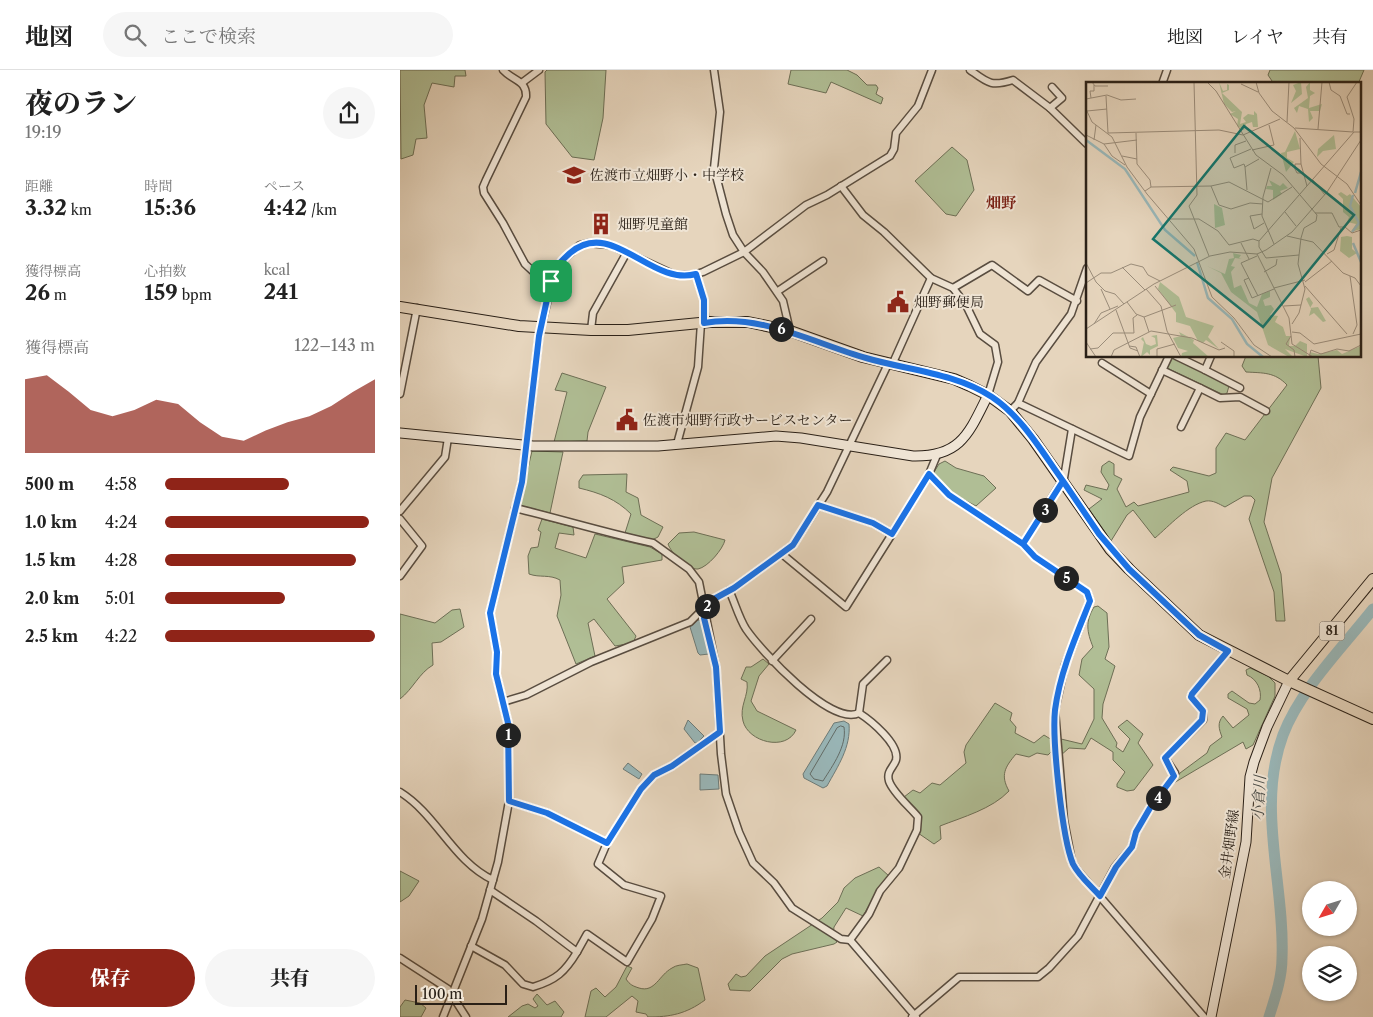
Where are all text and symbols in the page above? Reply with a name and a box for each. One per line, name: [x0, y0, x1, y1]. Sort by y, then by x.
search box: [103, 12, 453, 57]
icon: search: [121, 21, 149, 49]
text: 地図: [25, 22, 73, 51]
text: ここで検索: [161, 25, 256, 48]
text: 地図: [1167, 26, 1203, 48]
text: レイヤ: [1231, 26, 1284, 48]
text: 共有: [1312, 26, 1348, 48]
inset map: [1086, 82, 1361, 358]
text: 夜のラン: [25, 86, 137, 120]
button: share: [323, 87, 375, 139]
text: 19:19: [25, 122, 62, 142]
school or university icon: 佐渡市立畑野小・中学校: [561, 162, 587, 188]
place label: 佐渡市立畑野小・中学校: [590, 166, 744, 184]
text: 距離: [25, 177, 53, 195]
text: 時間: [144, 177, 172, 195]
text: ペース: [264, 177, 305, 195]
district label: 畑野: [986, 193, 1017, 212]
text: 3.32: [25, 195, 67, 220]
text: 15:36: [144, 195, 196, 220]
text: 4:42: [264, 195, 307, 220]
text: km: [67, 201, 92, 219]
text: /km: [307, 201, 337, 219]
building icon: 畑野児童館: [588, 211, 614, 237]
place label: 畑野児童館: [618, 215, 688, 233]
pin: [530, 260, 572, 302]
text: kcal: [264, 261, 290, 279]
text: 獲得標高: [25, 262, 81, 280]
text: 心拍数: [144, 262, 186, 280]
icon: arrive: [537, 267, 565, 295]
text: 241: [264, 279, 298, 304]
text: 26: [25, 280, 50, 305]
text: 159: [144, 280, 178, 305]
text: m: [50, 286, 67, 304]
text: bpm: [178, 286, 212, 304]
public building icon: 畑野郵便局: [885, 289, 911, 315]
place label: 畑野郵便局: [914, 293, 984, 311]
pin: 6: [768, 316, 794, 342]
text: 6: [777, 320, 786, 338]
text: 122–143 m: [294, 335, 375, 355]
text: 獲得標高: [25, 337, 89, 357]
public building icon: 佐渡市畑野行政サービスセンター: [614, 407, 640, 433]
place label: 佐渡市畑野行政サービスセンター: [643, 411, 852, 429]
text: 500 m: [25, 474, 74, 494]
text: 4:58: [105, 474, 137, 494]
pin: 3: [1032, 498, 1058, 522]
text: 3: [1042, 501, 1049, 519]
text: 1.0 km: [25, 512, 77, 532]
text: 4:24: [105, 512, 137, 532]
text: 1.5 km: [25, 550, 76, 570]
text: 4:28: [105, 550, 137, 570]
pin: 5: [1054, 566, 1078, 590]
text: 5: [1063, 569, 1070, 587]
text: 2.0 km: [25, 588, 79, 608]
text: 5:01: [105, 588, 135, 608]
pin: 2: [694, 594, 720, 618]
text: 2: [703, 597, 712, 615]
road number: 81: [1320, 622, 1344, 640]
text: 2.5 km: [25, 626, 78, 646]
text: 4:22: [105, 626, 137, 646]
pin: 1: [496, 722, 520, 748]
text: 1: [505, 726, 512, 744]
water label: 小倉川: [1248, 773, 1269, 821]
pin: 4: [1146, 786, 1170, 810]
text: 4: [1154, 789, 1163, 807]
street label: 金井畑野線: [1215, 808, 1243, 880]
north arrow: [1302, 881, 1358, 936]
map controls: [1302, 881, 1357, 1001]
button: layers: [1302, 946, 1357, 1001]
button: 保存: [25, 949, 195, 1007]
button: 共有: [205, 949, 375, 1007]
scale bar: [415, 982, 508, 1005]
text: 100 m: [422, 985, 462, 1003]

